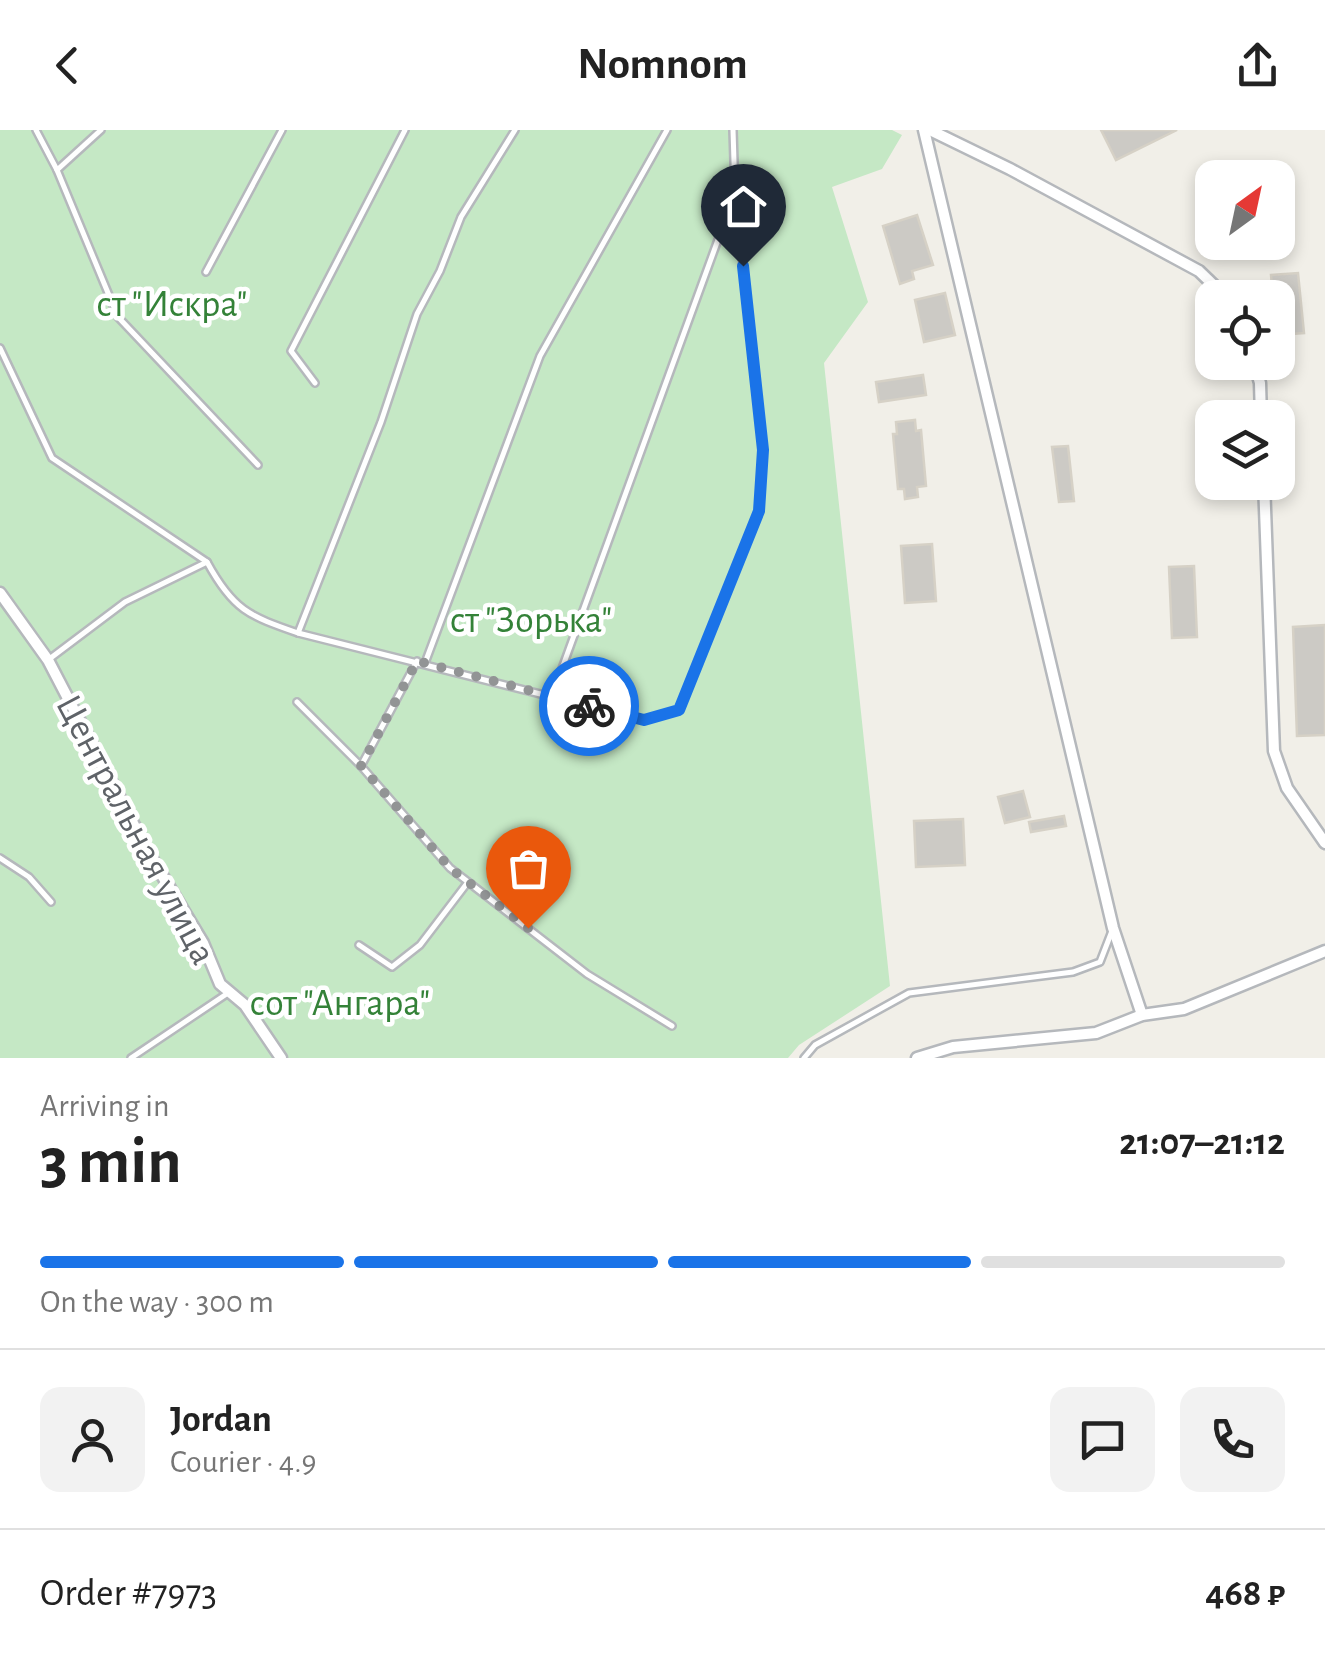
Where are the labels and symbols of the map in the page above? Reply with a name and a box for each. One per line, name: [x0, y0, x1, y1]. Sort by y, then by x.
north arrow: [1195, 160, 1295, 260]
pin: [701, 164, 786, 267]
park label: ст "Искра": [97, 286, 247, 324]
park label: ст "Зорька": [450, 602, 612, 640]
courier: [539, 656, 639, 756]
street label: Центральная улица: [48, 689, 222, 971]
pin: [486, 826, 571, 929]
park label: сот "Ангара": [250, 985, 430, 1023]

